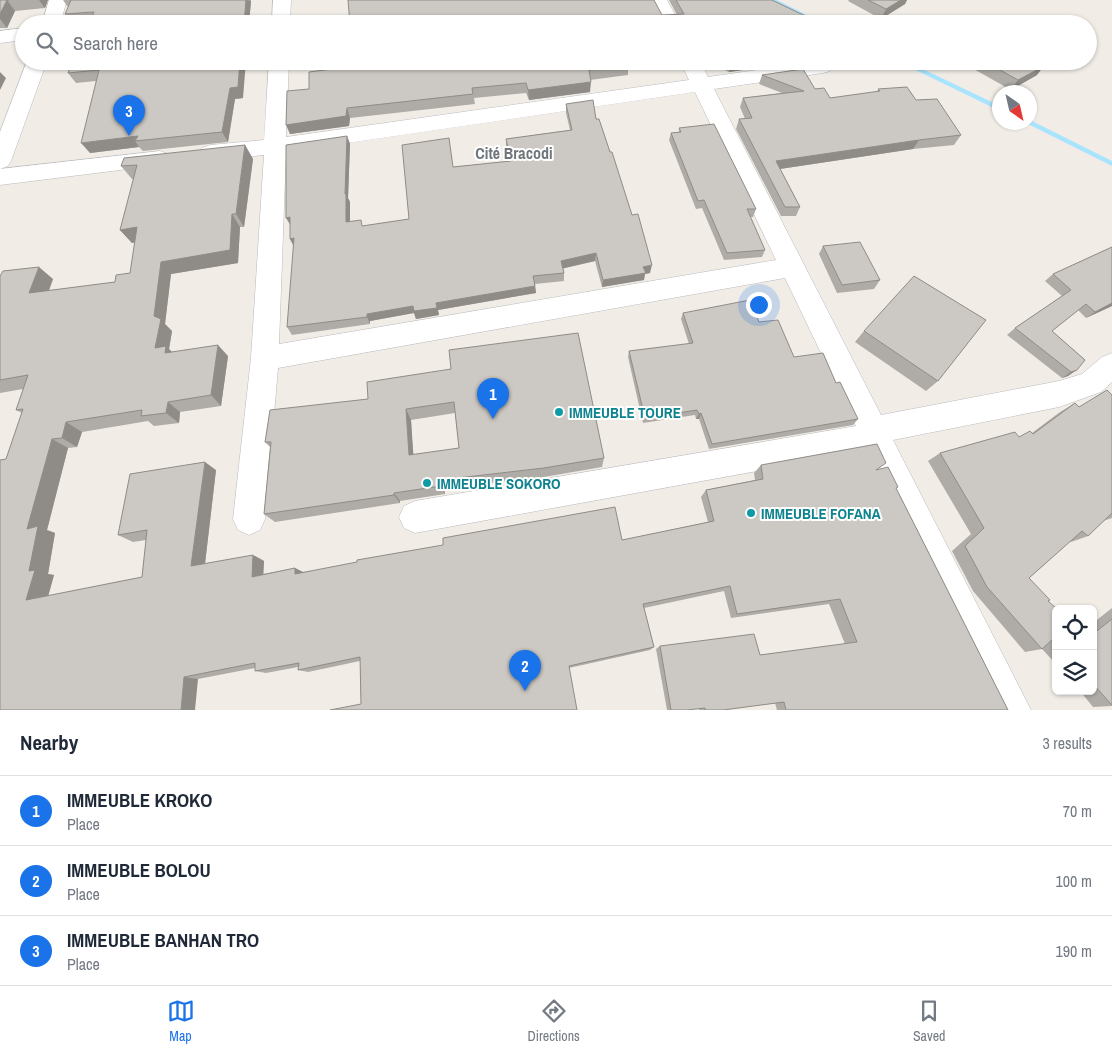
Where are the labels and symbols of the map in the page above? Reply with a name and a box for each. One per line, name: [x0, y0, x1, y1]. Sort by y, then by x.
north arrow: [992, 85, 1037, 130]
pin: 3: [113, 95, 145, 136]
district label: Cité Bracodi: [475, 142, 553, 164]
your location: [746, 292, 772, 318]
pin: 1: [477, 378, 509, 419]
place label: IMMEUBLE TOURE: [569, 402, 681, 423]
marker: IMMEUBLE TOURE: [553, 406, 565, 418]
place label: IMMEUBLE SOKORO: [437, 473, 561, 494]
marker: IMMEUBLE SOKORO: [421, 477, 433, 489]
place label: IMMEUBLE FOFANA: [761, 503, 881, 524]
marker: IMMEUBLE FOFANA: [745, 507, 757, 519]
pin: 2: [509, 650, 541, 691]

